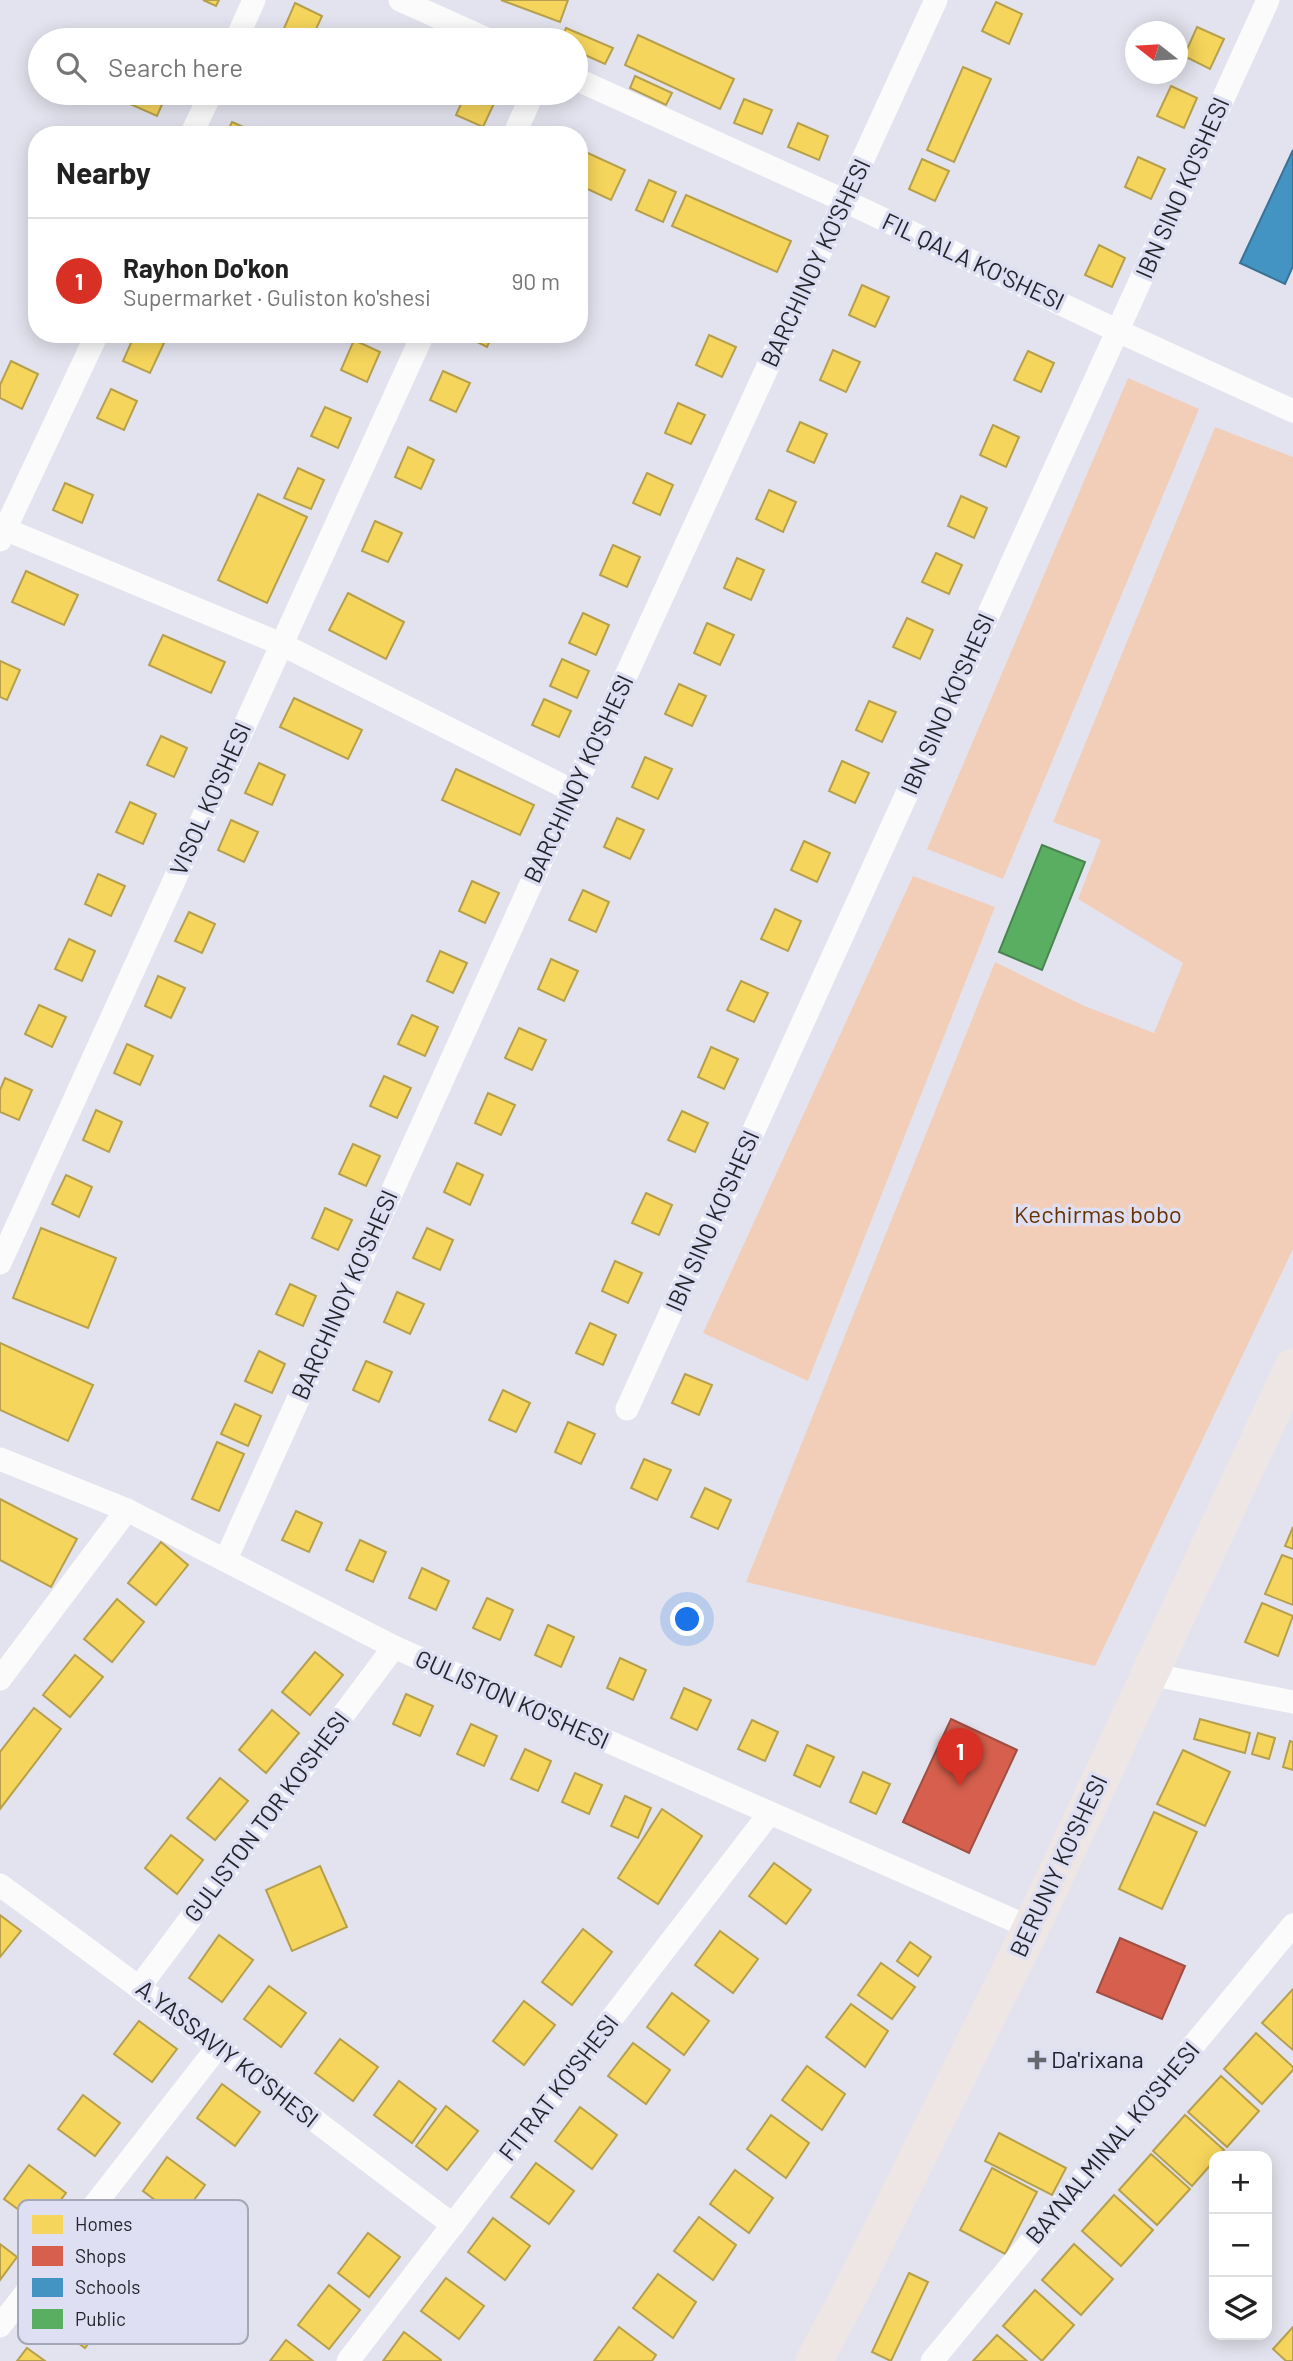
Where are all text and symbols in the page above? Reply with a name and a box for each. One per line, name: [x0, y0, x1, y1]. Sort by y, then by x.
north arrow: [1125, 21, 1188, 84]
search box: [28, 28, 588, 105]
icon: search: [52, 48, 90, 86]
text: Search here: [108, 51, 243, 82]
street label: IBN SINO KO'SHESI: [1129, 92, 1235, 283]
text: Nearby: [56, 154, 151, 190]
street label: BARCHINOY KO'SHESI: [754, 154, 876, 371]
street label: FIL QALA KO'SHESI: [878, 206, 1069, 315]
text: Rayhon Do'kon: [123, 252, 289, 283]
text: 1: [75, 267, 83, 295]
text: 90 m: [511, 267, 560, 295]
text: Supermarket · Guliston ko'shesi: [123, 283, 431, 311]
street label: IBN SINO KO'SHESI: [894, 608, 1000, 799]
street label: BARCHINOY KO'SHESI: [517, 670, 639, 887]
street label: VISOL KO'SHESI: [163, 717, 256, 880]
street label: IBN SINO KO'SHESI: [659, 1125, 765, 1316]
street label: BARCHINOY KO'SHESI: [284, 1185, 403, 1404]
park label: Kechirmas bobo: [1014, 1199, 1182, 1228]
your location: [670, 1602, 704, 1636]
street label: GULISTON KO'SHESI: [411, 1643, 614, 1754]
street label: GULISTON TOR KO'SHESI: [177, 1705, 354, 1927]
pin: 1: [937, 1728, 983, 1786]
street label: BERUNIY KO'SHESI: [1003, 1770, 1113, 1961]
street label: A.YASSAVIY KO'SHESI: [131, 1973, 325, 2133]
street label: FITRAT KO'SHESI: [492, 2008, 624, 2166]
street label: BAYNALMINAL KO'SHESI: [1019, 2035, 1205, 2249]
place label: Da'rixana: [1051, 2044, 1144, 2073]
marker: Da'rixana: [1029, 2052, 1045, 2068]
map controls: [1209, 2151, 1272, 2340]
button: +: [1209, 2151, 1272, 2214]
legend: [18, 2200, 248, 2344]
text: Homes: [75, 2212, 132, 2235]
button: −: [1209, 2214, 1272, 2277]
text: Shops: [75, 2244, 126, 2267]
text: Schools: [75, 2275, 140, 2298]
button: layers: [1209, 2277, 1272, 2340]
text: Public: [75, 2307, 126, 2330]

